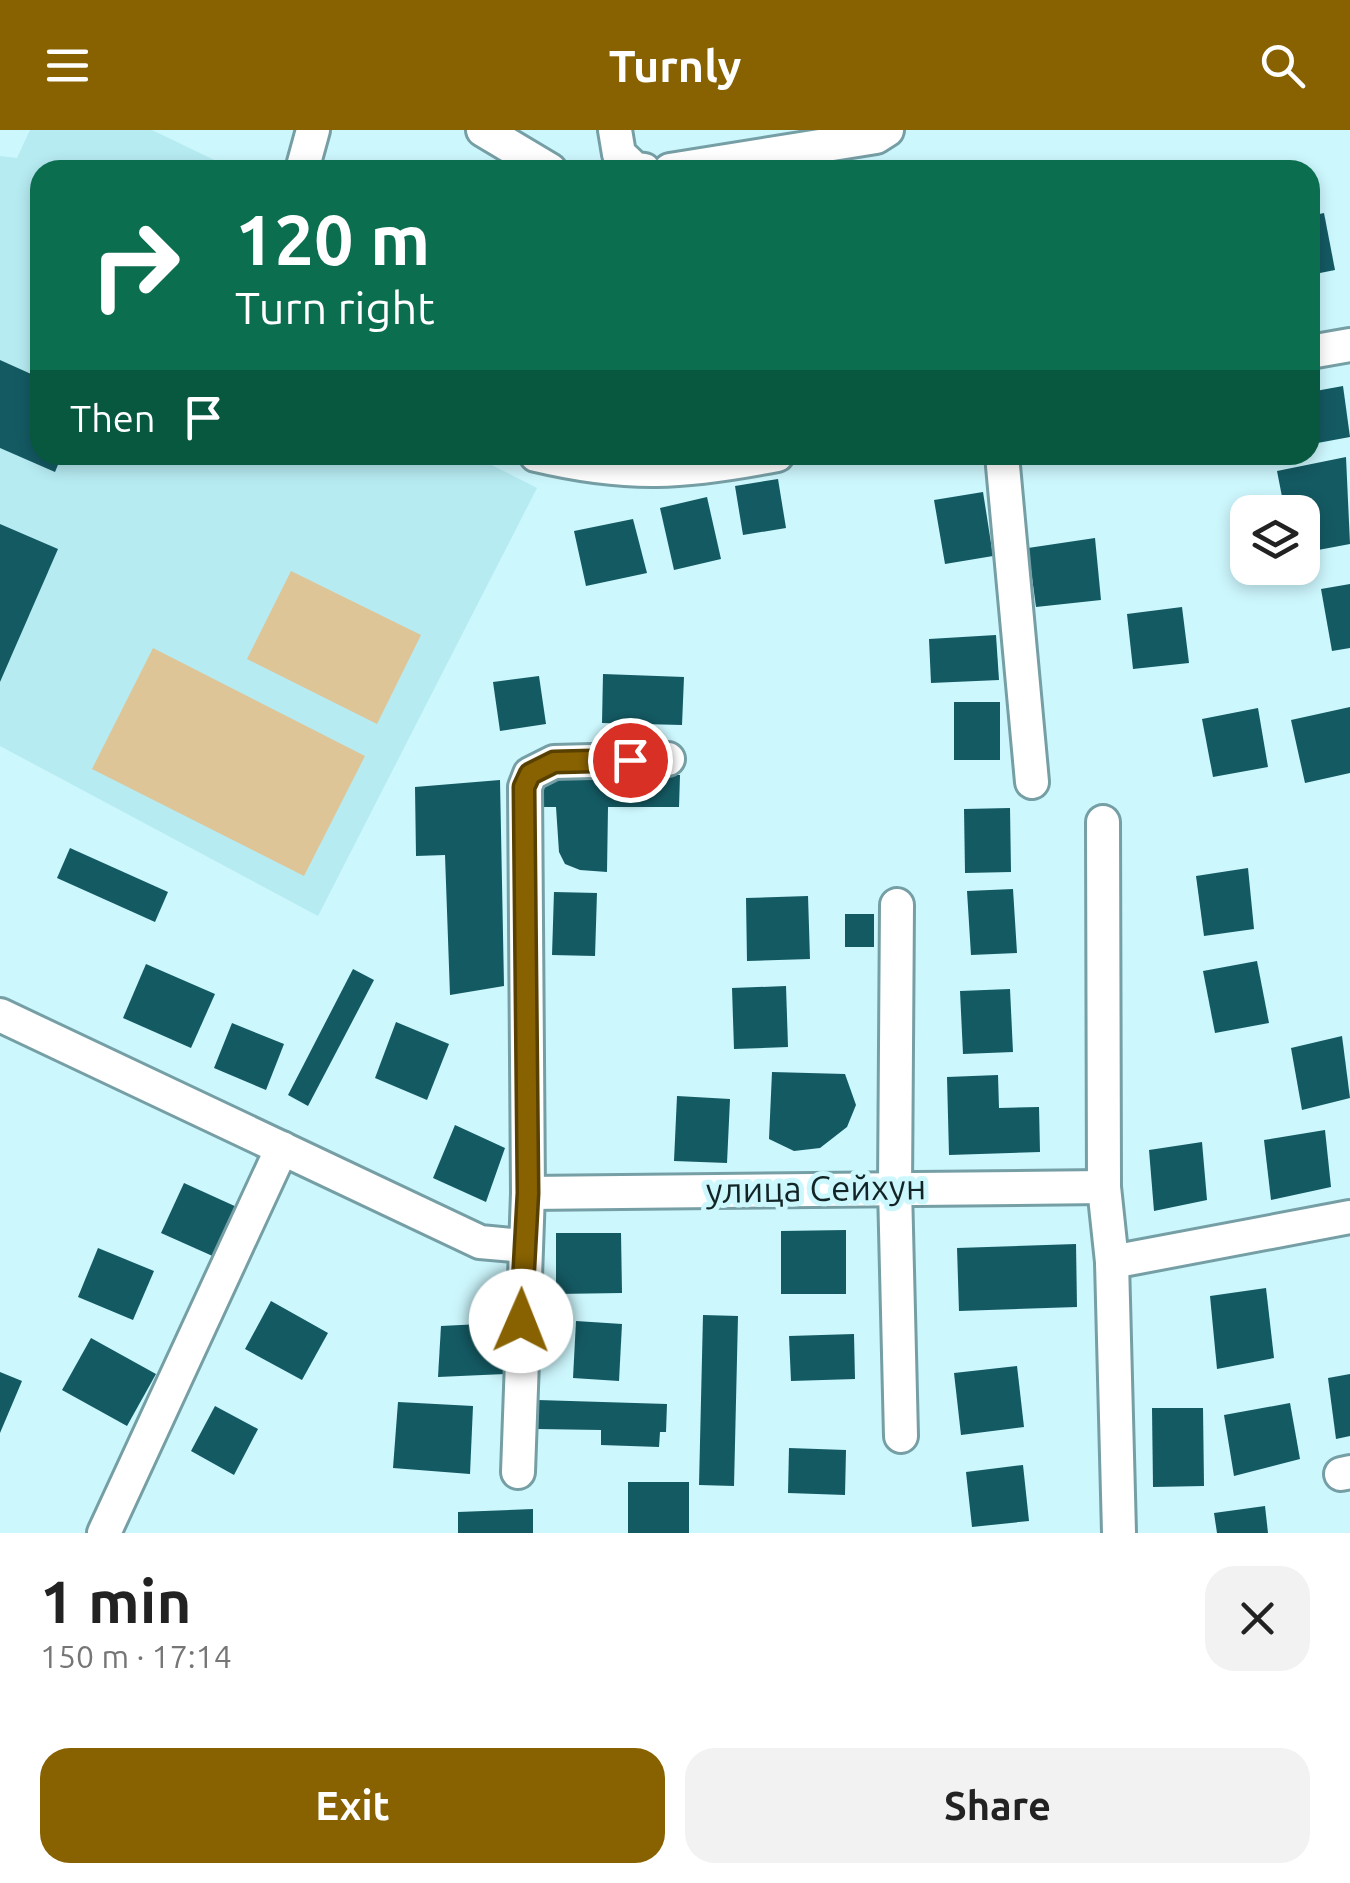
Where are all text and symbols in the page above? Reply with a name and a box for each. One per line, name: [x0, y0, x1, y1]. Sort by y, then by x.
icon: menu: [40, 38, 95, 93]
icon: search: [1255, 38, 1310, 93]
text: Turnly: [609, 40, 741, 91]
icon: right: [70, 200, 200, 330]
text: 120 m: [235, 200, 430, 278]
text: Turn right: [235, 282, 435, 333]
icon: arrive: [176, 390, 231, 445]
text: Then: [70, 397, 156, 439]
map controls: [1230, 495, 1320, 585]
button: layers: [1230, 495, 1320, 585]
pin: [588, 718, 673, 803]
icon: arrive: [603, 733, 658, 788]
street label: улица Сейхун: [705, 1166, 927, 1210]
position arrow: [469, 1269, 573, 1373]
button: close: [1205, 1566, 1310, 1671]
text: 1 min: [40, 1567, 192, 1634]
text: 150 m · 17:14: [40, 1638, 232, 1674]
button: Exit: [40, 1748, 665, 1863]
button: Share: [685, 1748, 1310, 1863]

